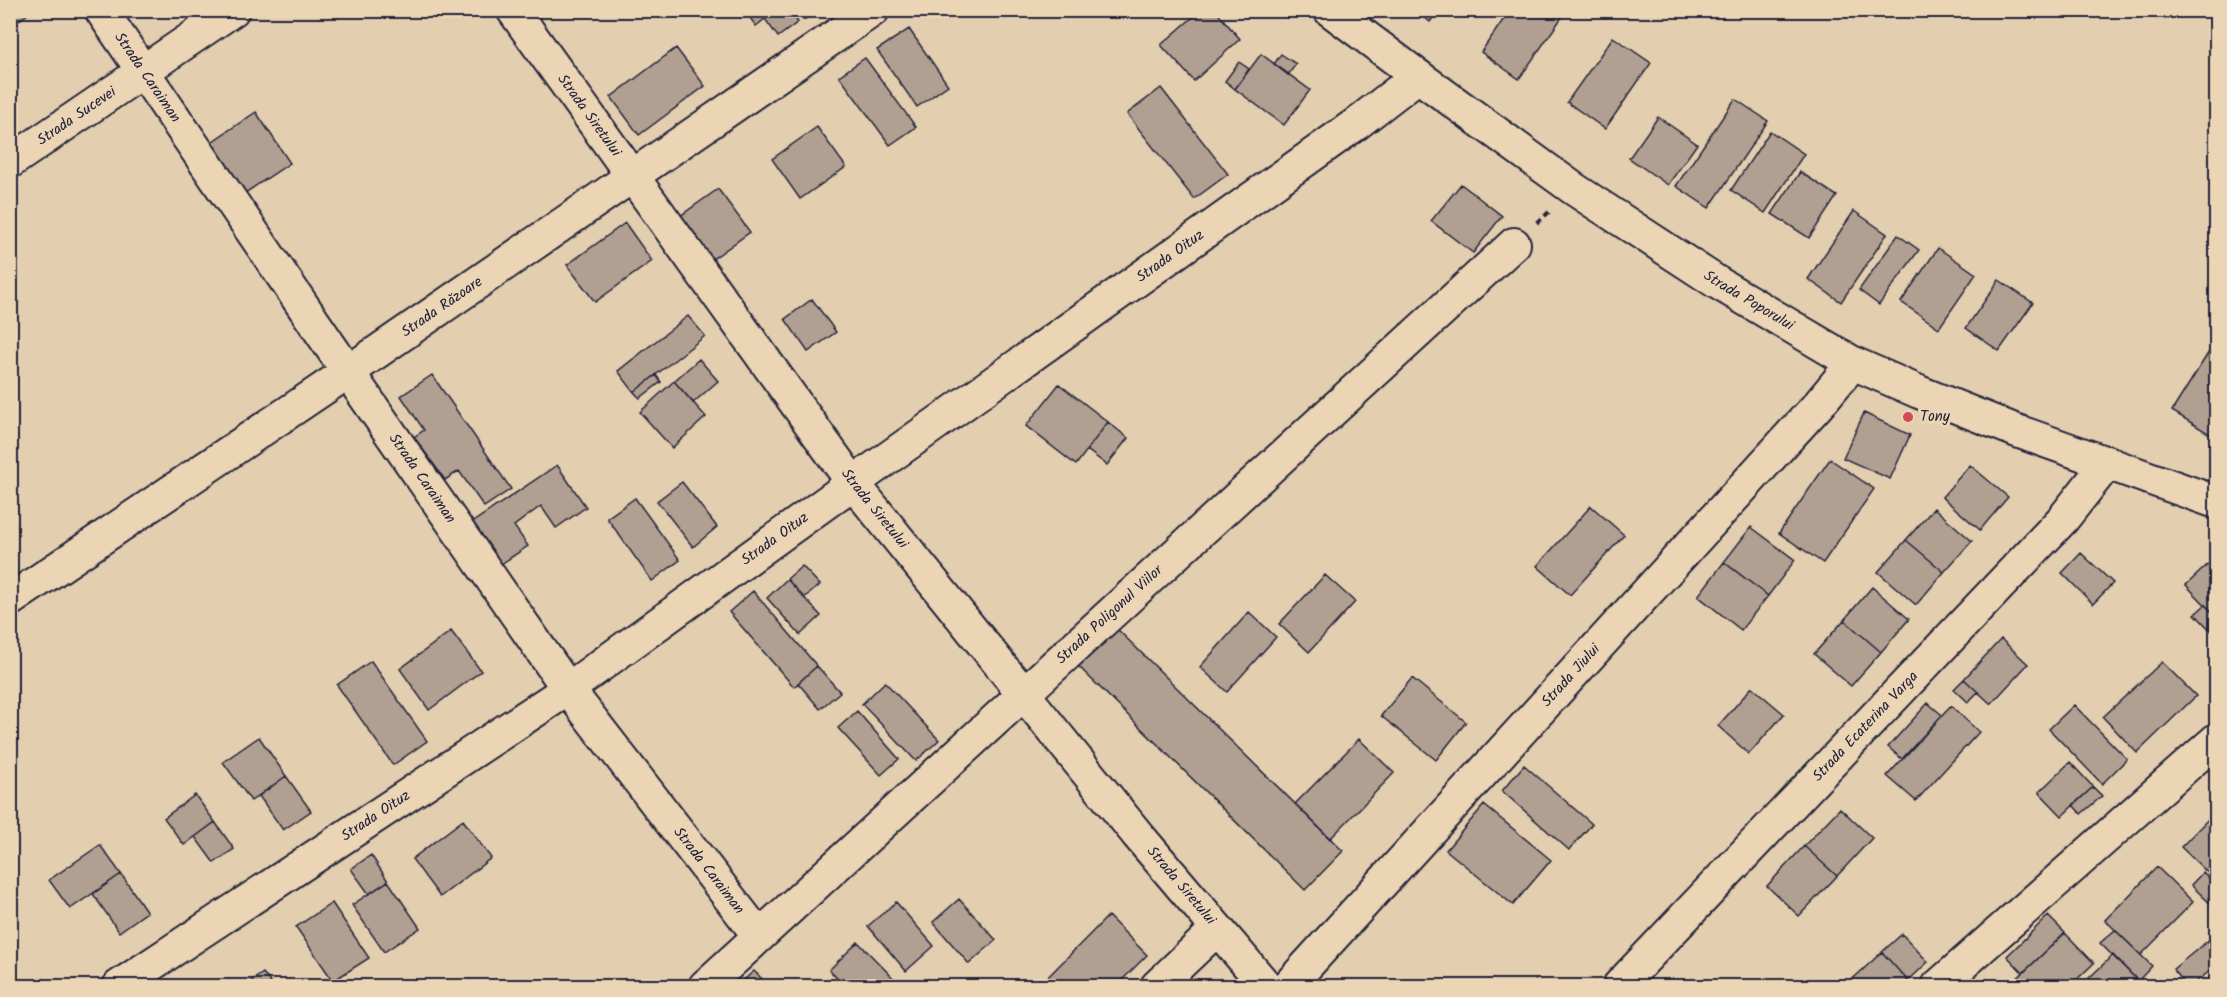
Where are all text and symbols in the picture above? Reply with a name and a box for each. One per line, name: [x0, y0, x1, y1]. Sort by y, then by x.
street label: Strada Caraiman: [108, 28, 187, 128]
street label: Strada Siretului: [551, 69, 628, 163]
street label: Strada Sucevei: [32, 80, 123, 152]
street label: Strada Oituz: [1131, 224, 1210, 289]
street label: Strada Poporului: [1698, 264, 1800, 338]
street label: Strada Răzoare: [396, 270, 488, 344]
place label: Tony: [1920, 405, 1951, 429]
marker: Tony: [1901, 410, 1915, 424]
street label: Strada Caraiman: [382, 429, 462, 529]
street label: Strada Siretului: [834, 464, 915, 555]
street label: Strada Oituz: [736, 506, 814, 572]
street label: Strada Poligonul Viilor: [1051, 559, 1169, 670]
street label: Strada Jiului: [1536, 638, 1607, 713]
street label: Strada Ecaterina Varga: [1807, 666, 1924, 787]
street label: Strada Oituz: [336, 784, 416, 848]
street label: Strada Caraiman: [667, 822, 750, 920]
street label: Strada Siretului: [1140, 841, 1222, 932]

